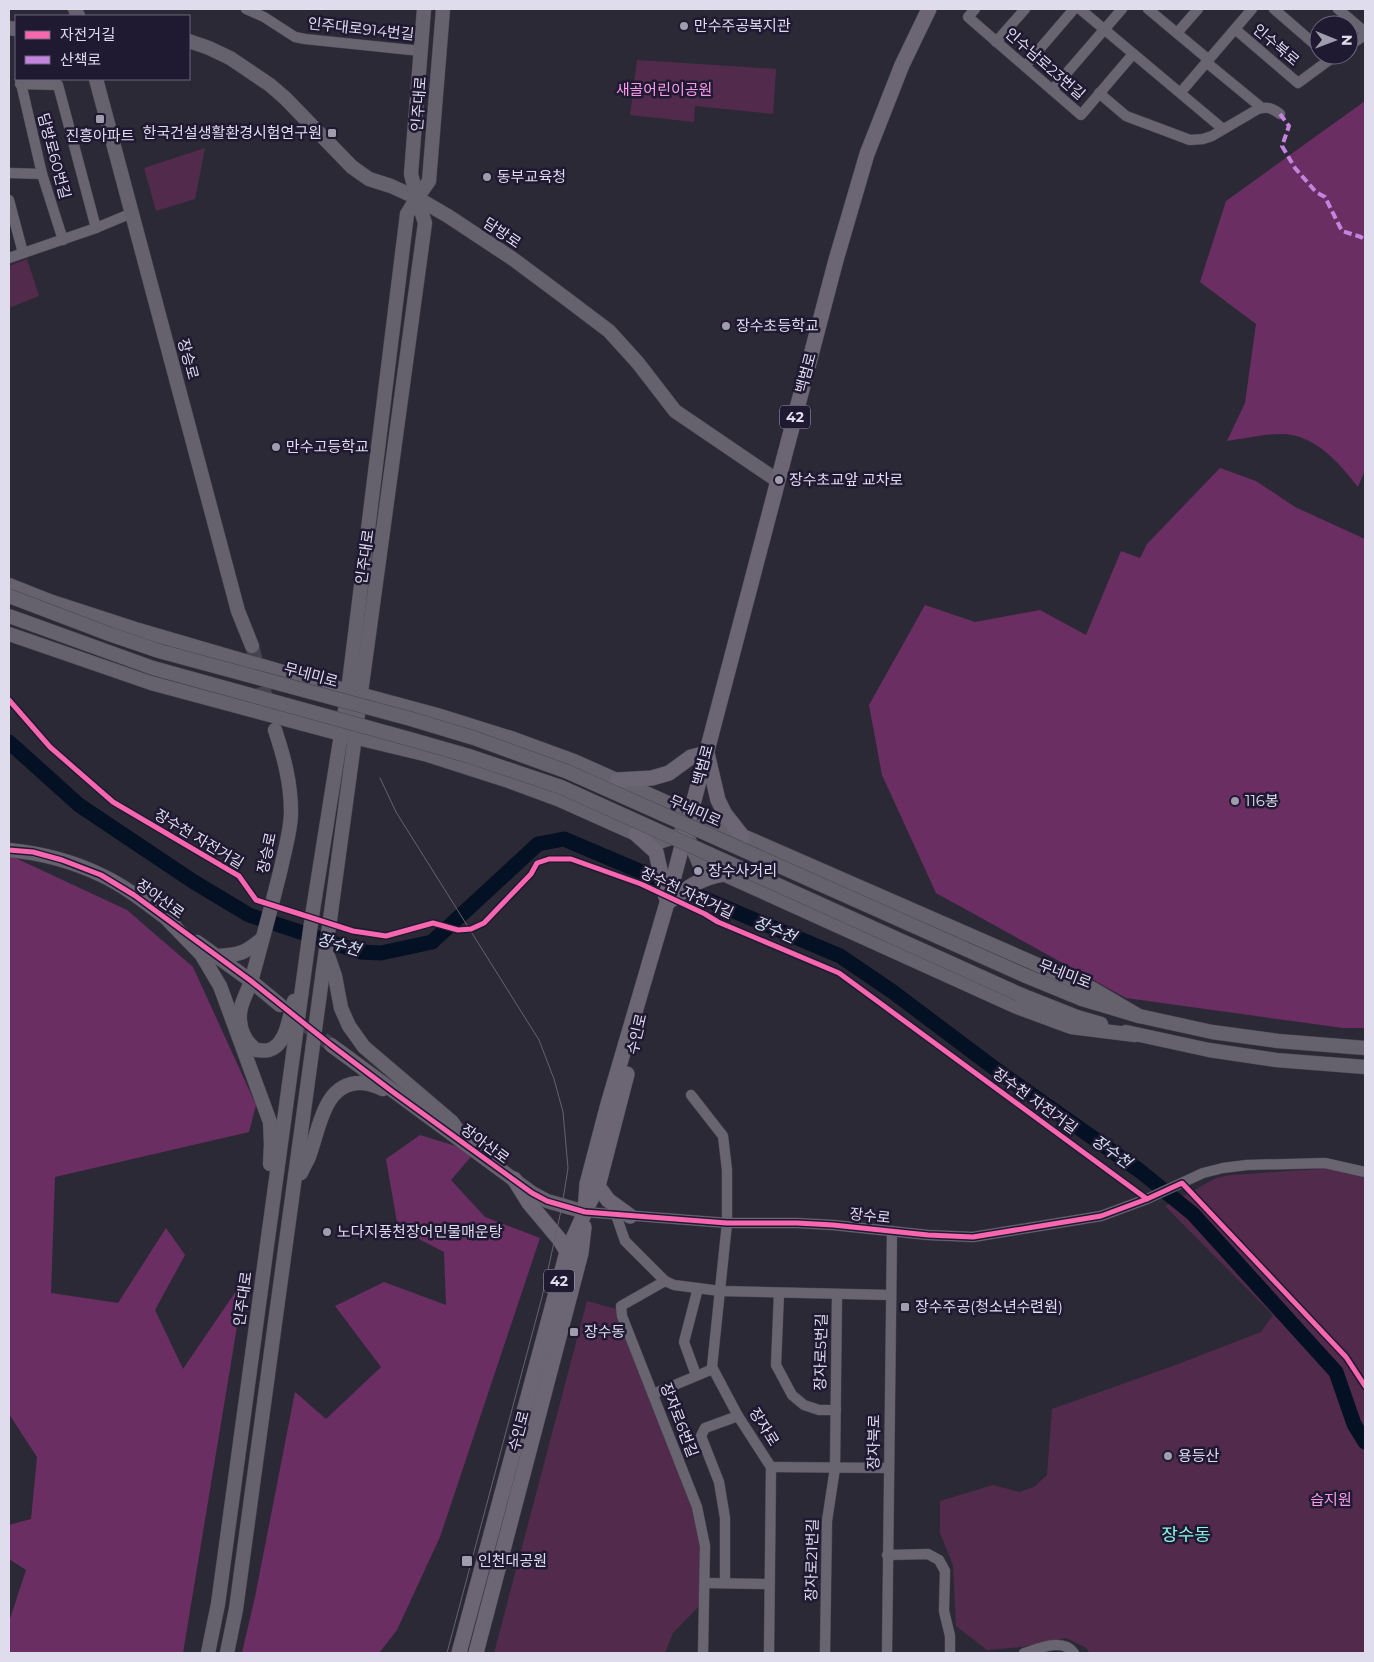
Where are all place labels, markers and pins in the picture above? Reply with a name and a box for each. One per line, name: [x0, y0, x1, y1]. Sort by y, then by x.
place label: 만수주공복지관: [694, 16, 791, 35]
marker: 만수주공복지관: [678, 20, 690, 32]
marker: 진흥아파트: [94, 113, 106, 125]
place label: 한국건설생활환경시험연구원: [143, 123, 322, 142]
place label: 진흥아파트: [65, 126, 135, 145]
marker: 한국건설생활환경시험연구원: [326, 127, 338, 139]
place label: 동부교육청: [497, 167, 566, 186]
marker: 동부교육청: [481, 171, 493, 183]
place label: 장수초등학교: [736, 316, 819, 335]
marker: 장수초등학교: [720, 320, 732, 332]
place label: 만수고등학교: [286, 437, 369, 456]
marker: 만수고등학교: [270, 441, 282, 453]
place label: 장수초교앞 교차로: [789, 470, 903, 489]
marker: 장수초교앞 교차로: [773, 474, 785, 486]
place label: 116봉: [1245, 791, 1279, 810]
marker: 116봉: [1229, 795, 1241, 807]
place label: 장수사거리: [708, 861, 777, 880]
marker: 장수사거리: [692, 865, 704, 877]
place label: 노다지풍천장어민물매운탕: [337, 1222, 503, 1241]
marker: 노다지풍천장어민물매운탕: [321, 1226, 333, 1238]
place label: 장수주공(청소년수련원): [915, 1297, 1063, 1316]
marker: 장수주공(청소년수련원): [899, 1301, 911, 1313]
place label: 장수동: [584, 1322, 625, 1341]
marker: 장수동: [568, 1326, 580, 1338]
place label: 용등산: [1178, 1446, 1220, 1465]
marker: 용등산: [1162, 1450, 1174, 1462]
place label: 인천대공원: [478, 1551, 547, 1570]
marker: 인천대공원: [460, 1554, 474, 1568]

